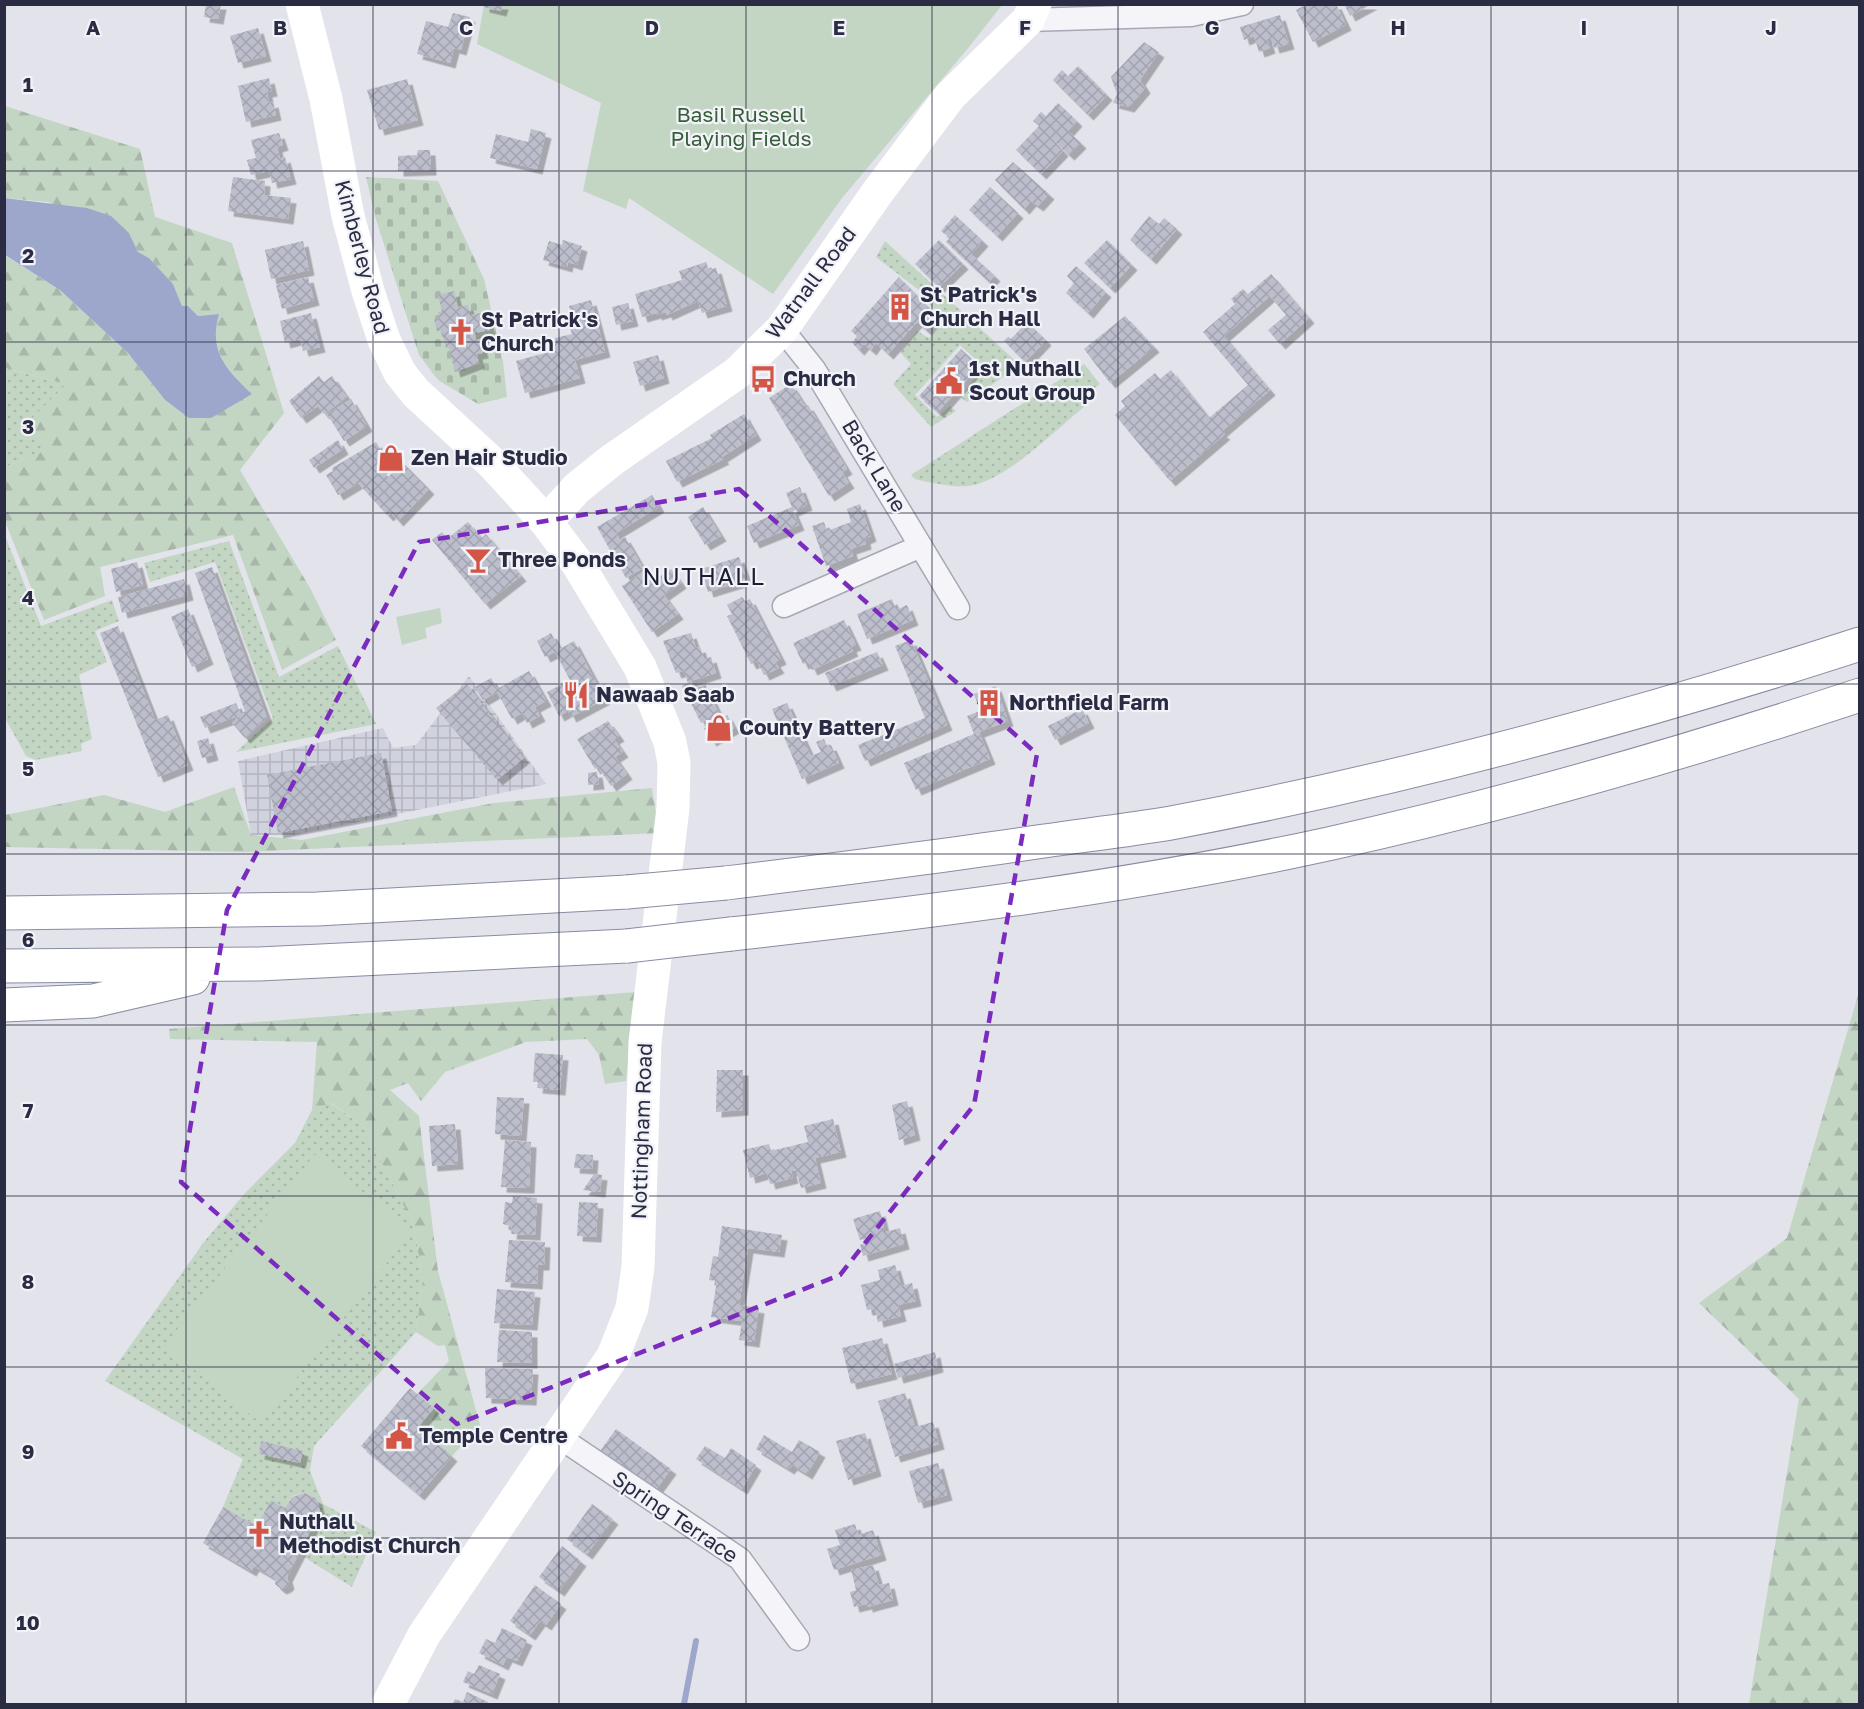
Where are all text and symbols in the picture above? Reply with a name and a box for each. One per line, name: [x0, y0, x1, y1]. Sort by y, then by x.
text: A: [86, 15, 100, 39]
text: B: [273, 15, 287, 39]
text: C: [459, 15, 473, 39]
text: D: [645, 15, 659, 39]
text: E: [833, 15, 845, 39]
text: F: [1019, 15, 1031, 39]
text: G: [1205, 15, 1219, 39]
text: H: [1390, 15, 1406, 39]
text: I: [1581, 15, 1587, 39]
text: J: [1765, 15, 1777, 39]
text: 1: [23, 72, 33, 96]
park label: Basil Russell Playing Fields: [670, 101, 812, 151]
street label: Kimberley Road: [330, 177, 396, 337]
street label: Watnall Road: [759, 221, 861, 344]
text: 2: [22, 243, 34, 267]
place label: St Patrick's Church Hall: [920, 281, 1040, 331]
building icon: St Patrick's Church Hall: [885, 292, 915, 322]
place label: St Patrick's Church: [481, 306, 598, 356]
church icon: St Patrick's Church: [446, 317, 476, 347]
place label: 1st Nuthall Scout Group: [969, 355, 1095, 405]
bus stop icon: Church: [748, 364, 778, 394]
place label: Church: [783, 365, 856, 391]
public building icon: 1st Nuthall Scout Group: [934, 366, 964, 396]
text: 3: [22, 414, 34, 438]
street label: Back Lane: [837, 414, 913, 517]
shop icon: Zen Hair Studio: [376, 443, 406, 473]
place label: Zen Hair Studio: [411, 444, 568, 470]
bar icon: Three Ponds: [463, 545, 493, 575]
place label: Three Ponds: [498, 546, 626, 572]
district label: NUTHALL: [643, 561, 765, 590]
text: 4: [22, 585, 34, 609]
restaurant icon: Nawaab Saab: [561, 680, 591, 710]
place label: Nawaab Saab: [596, 681, 735, 707]
building icon: Northfield Farm: [974, 688, 1004, 718]
place label: Northfield Farm: [1009, 689, 1169, 715]
shop icon: County Battery: [704, 713, 734, 743]
place label: County Battery: [739, 714, 896, 740]
text: 5: [22, 756, 34, 780]
text: 6: [22, 927, 34, 951]
street label: Nottingham Road: [625, 1042, 657, 1220]
text: 7: [23, 1098, 34, 1122]
text: 8: [22, 1269, 34, 1293]
public building icon: Temple Centre: [384, 1421, 414, 1451]
place label: Temple Centre: [419, 1422, 568, 1448]
text: 9: [22, 1439, 34, 1463]
street label: Spring Terrace: [608, 1465, 743, 1568]
place label: Nuthall Methodist Church: [279, 1508, 460, 1558]
church icon: Nuthall Methodist Church: [244, 1519, 274, 1549]
text: 10: [16, 1610, 40, 1634]

